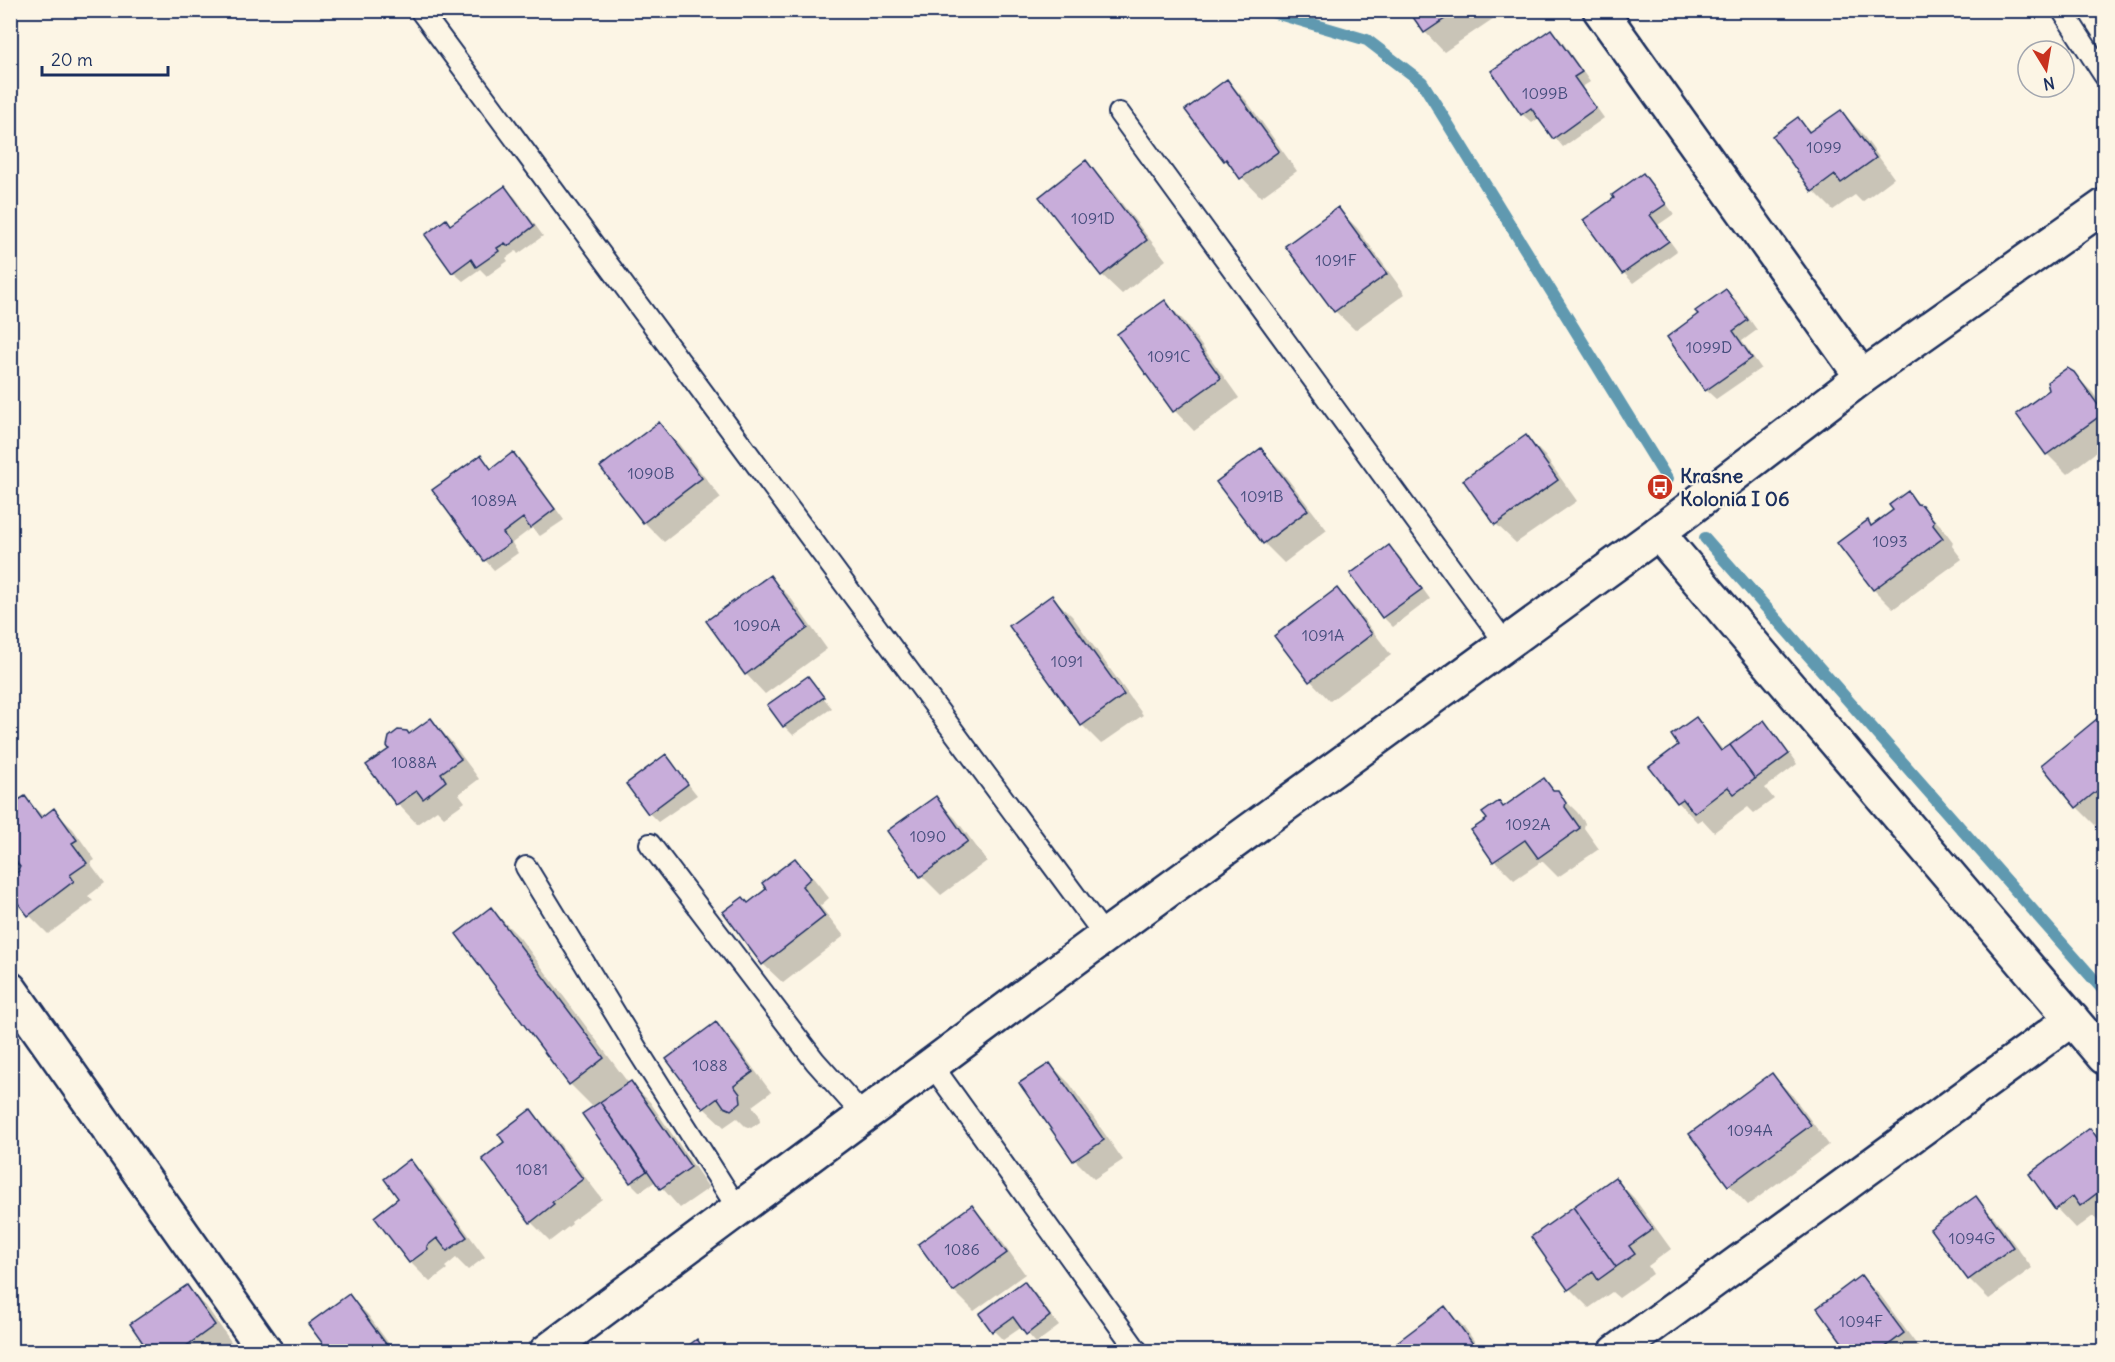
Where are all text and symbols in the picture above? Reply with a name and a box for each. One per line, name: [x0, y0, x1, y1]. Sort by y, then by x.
scale bar: [42, 39, 168, 77]
north arrow: [2016, 39, 2076, 99]
text: 20 m: [51, 48, 93, 71]
text: N: [2042, 73, 2056, 95]
house number: 1099B: [1522, 83, 1568, 103]
house number: 1099: [1806, 137, 1842, 157]
house number: 1091D: [1071, 208, 1115, 228]
house number: 1091F: [1315, 250, 1357, 270]
house number: 1099D: [1686, 337, 1732, 357]
house number: 1091C: [1148, 346, 1190, 366]
house number: 1090B: [627, 463, 675, 483]
place label: Krasne Kolonia I 06: [1680, 463, 1790, 511]
bus stop icon: Krasne Kolonia I 06: [1645, 472, 1675, 502]
house number: 1091B: [1241, 486, 1283, 506]
house number: 1089A: [471, 490, 517, 510]
house number: 1093: [1872, 531, 1908, 551]
house number: 1090A: [734, 615, 780, 635]
house number: 1091A: [1302, 625, 1344, 645]
house number: 1091: [1051, 651, 1083, 671]
house number: 1088A: [391, 752, 437, 772]
house number: 1092A: [1505, 814, 1551, 834]
house number: 1090: [910, 826, 946, 846]
house number: 1088: [692, 1055, 728, 1075]
house number: 1094A: [1727, 1120, 1773, 1140]
house number: 1081: [516, 1159, 548, 1179]
house number: 1094G: [1949, 1228, 1995, 1248]
house number: 1086: [944, 1239, 980, 1259]
house number: 1094F: [1839, 1311, 1883, 1331]

